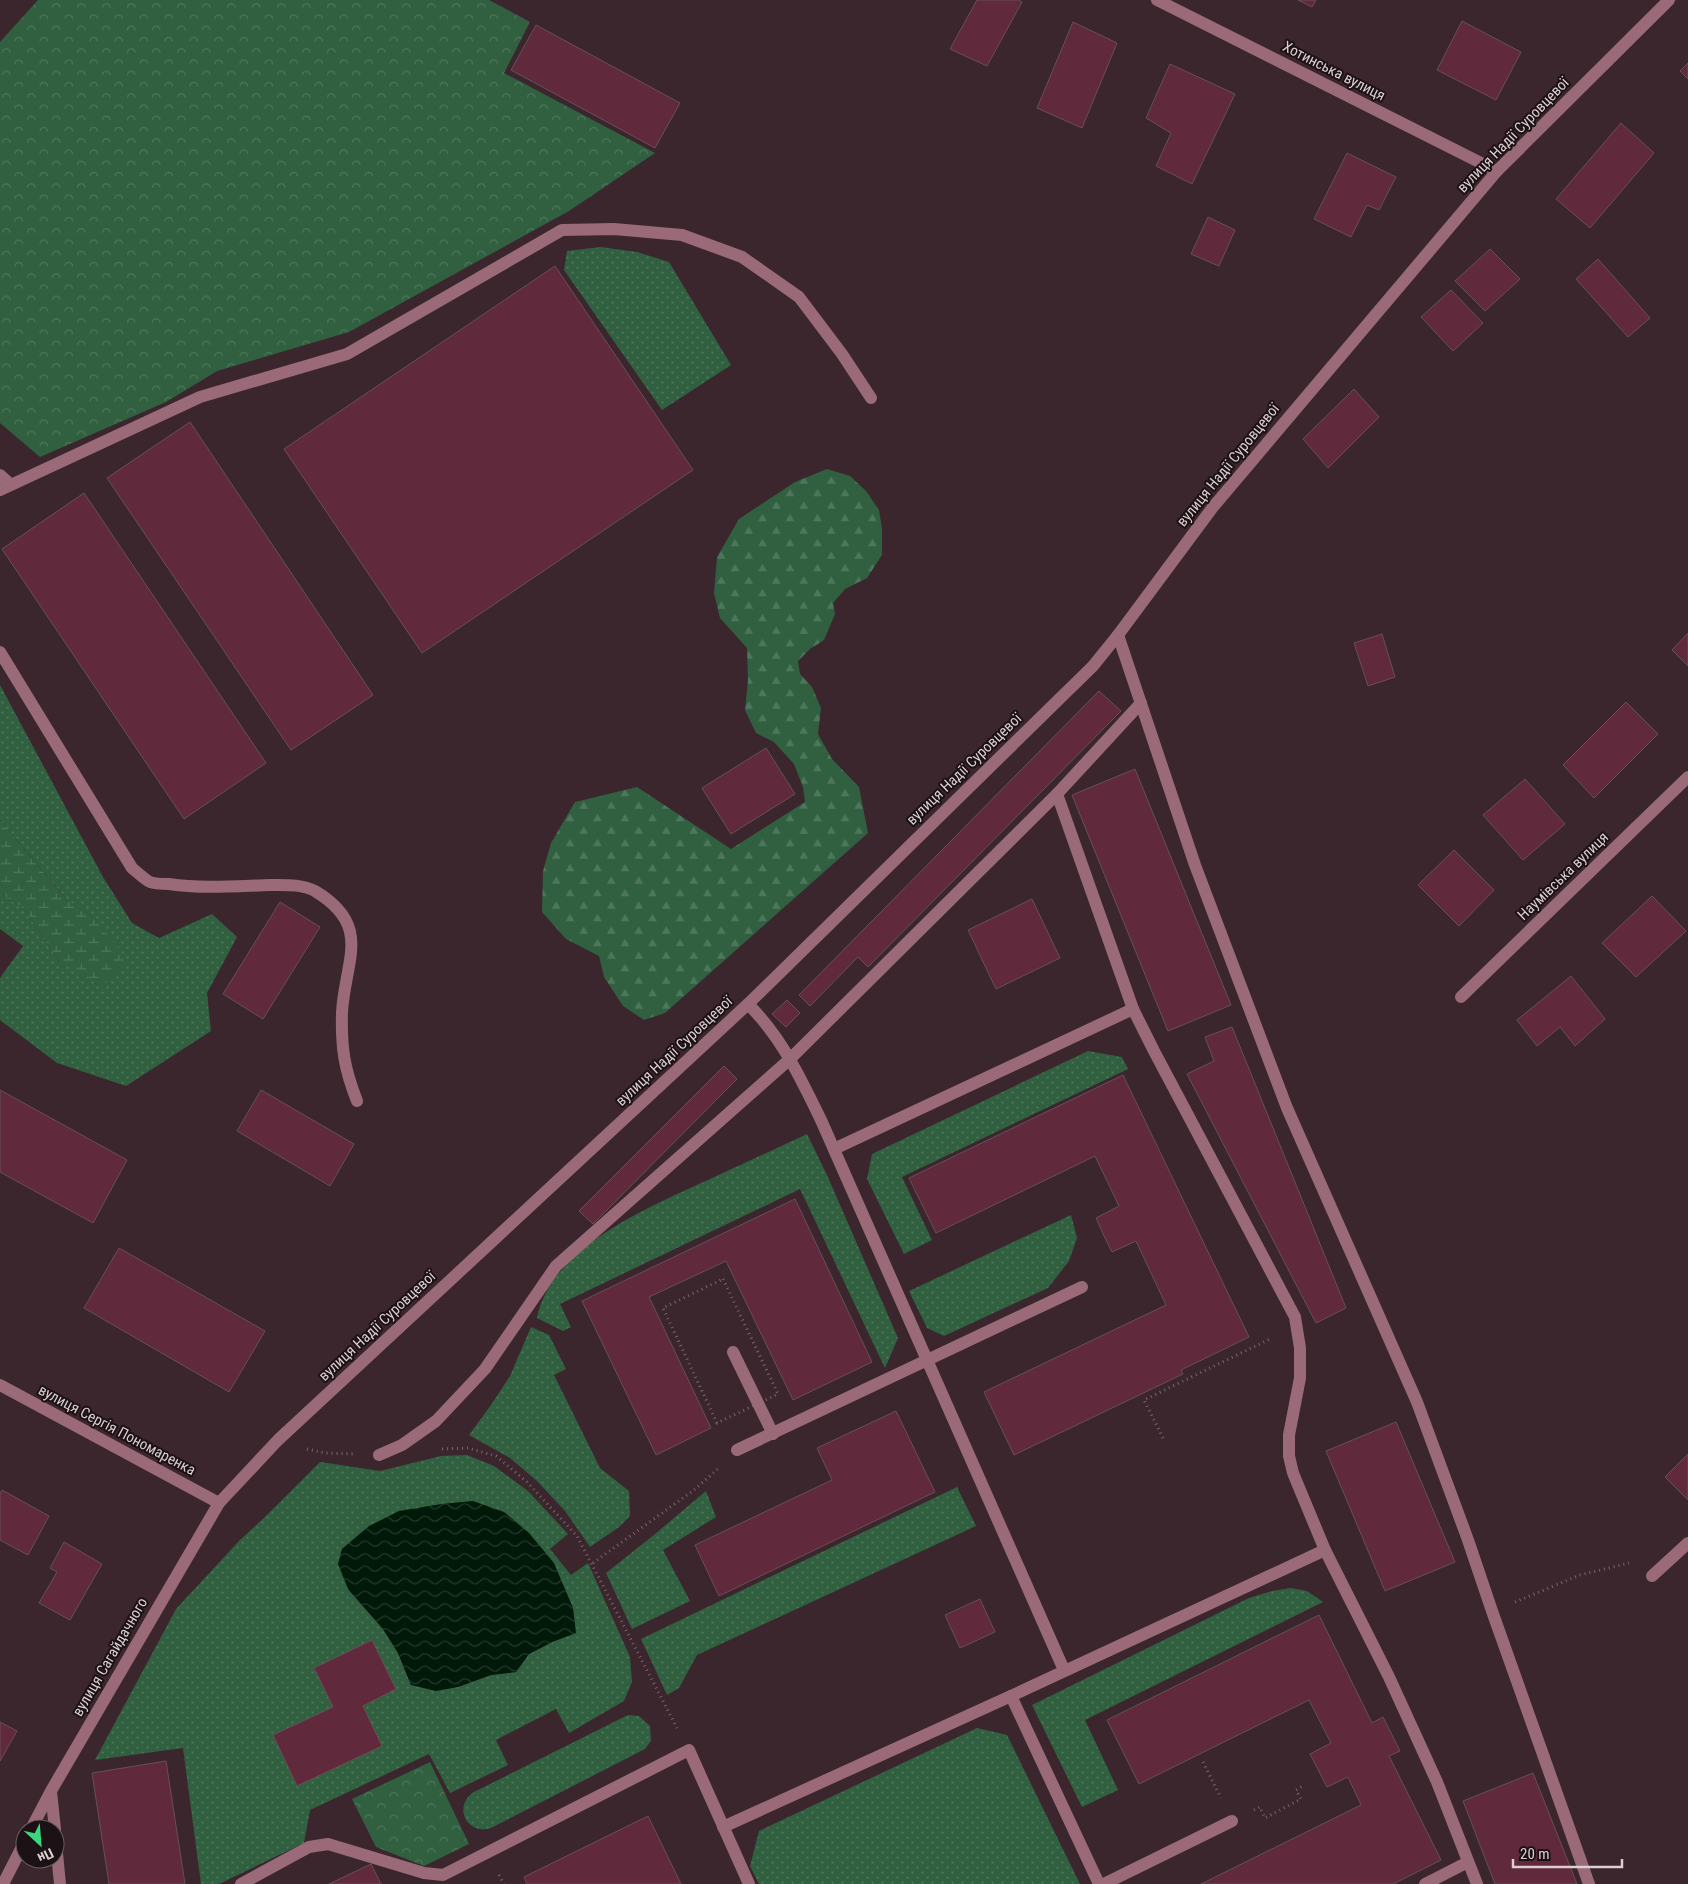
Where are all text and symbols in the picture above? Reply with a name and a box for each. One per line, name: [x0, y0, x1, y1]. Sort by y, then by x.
street label: Хотинська вулиця: [1280, 37, 1388, 105]
street label: вулиця Надії Суровцевої: [1453, 73, 1574, 196]
street label: вулиця Надії Суровцевої: [1173, 399, 1284, 530]
street label: вулиця Надії Суровцевої: [903, 708, 1026, 829]
street label: Наумівська вулиця: [1514, 828, 1612, 924]
street label: вулиця Надії Суровцевої: [612, 991, 737, 1110]
street label: вулиця Надії Суровцевої: [315, 1266, 440, 1385]
street label: вулиця Сергія Пономаренка: [35, 1381, 199, 1479]
street label: вулиця Сагайдачного: [69, 1594, 151, 1720]
north arrow: [15, 1819, 65, 1869]
scale bar: [1513, 1836, 1622, 1868]
text: Пн: [35, 1845, 56, 1866]
text: 20 m: [1520, 1845, 1550, 1863]

